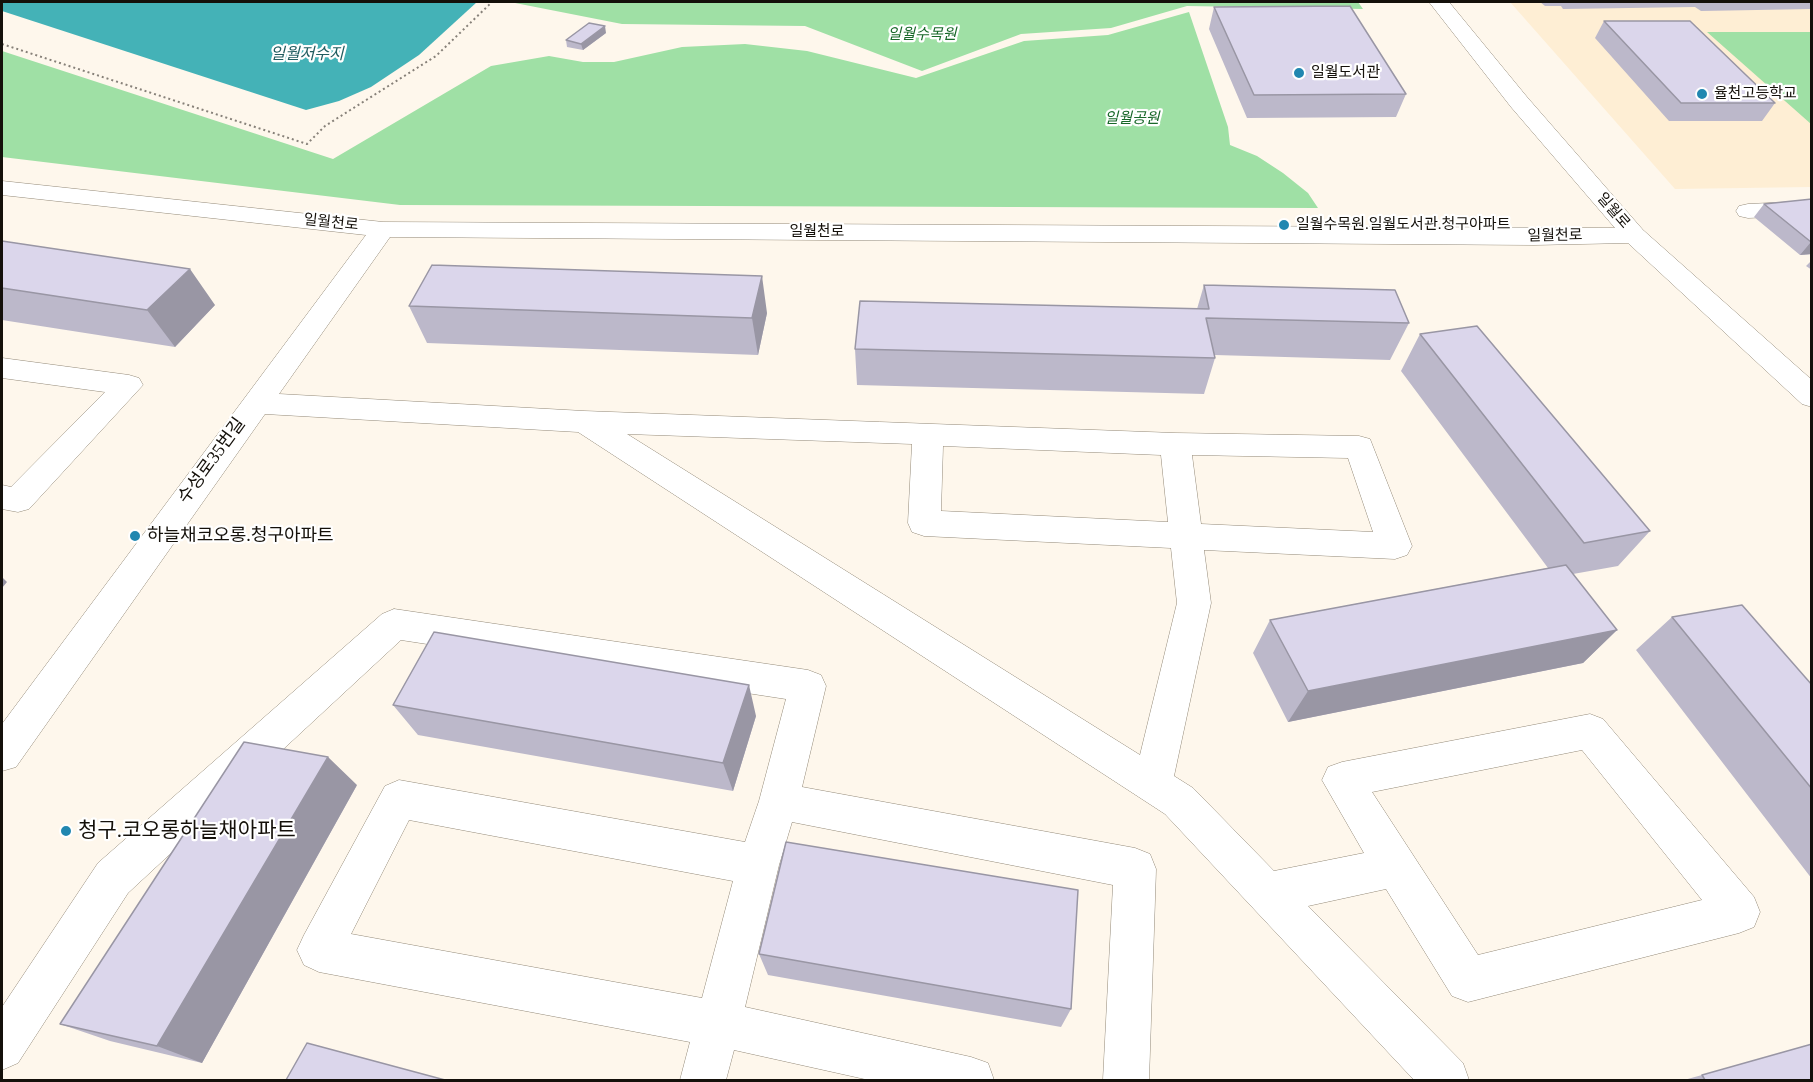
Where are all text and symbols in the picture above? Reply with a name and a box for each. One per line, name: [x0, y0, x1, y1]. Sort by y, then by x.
park label: 일월수목원: [888, 26, 956, 44]
water label: 일월저수지: [270, 45, 344, 65]
place label: 일월도서관: [1311, 64, 1380, 82]
marker: 일월도서관: [1292, 66, 1306, 80]
place label: 율천고등학교: [1714, 85, 1797, 103]
marker: 율천고등학교: [1695, 87, 1709, 101]
park label: 일월공원: [1104, 110, 1160, 128]
street label: 일월로: [1593, 189, 1633, 233]
street label: 일월천로: [303, 211, 359, 235]
place label: 일월수목원.일월도서관.청구아파트: [1296, 216, 1510, 234]
marker: 일월수목원.일월도서관.청구아파트: [1277, 218, 1291, 232]
street label: 일월천로: [789, 223, 845, 241]
street label: 일월천로: [1527, 227, 1583, 245]
street label: 수성로35번길: [174, 414, 250, 508]
place label: 하늘채코오롱.청구아파트: [147, 525, 334, 547]
marker: 하늘채코오롱.청구아파트: [128, 529, 142, 543]
place label: 청구.코오롱하늘채아파트: [78, 818, 296, 844]
marker: 청구.코오롱하늘채아파트: [59, 824, 73, 838]

